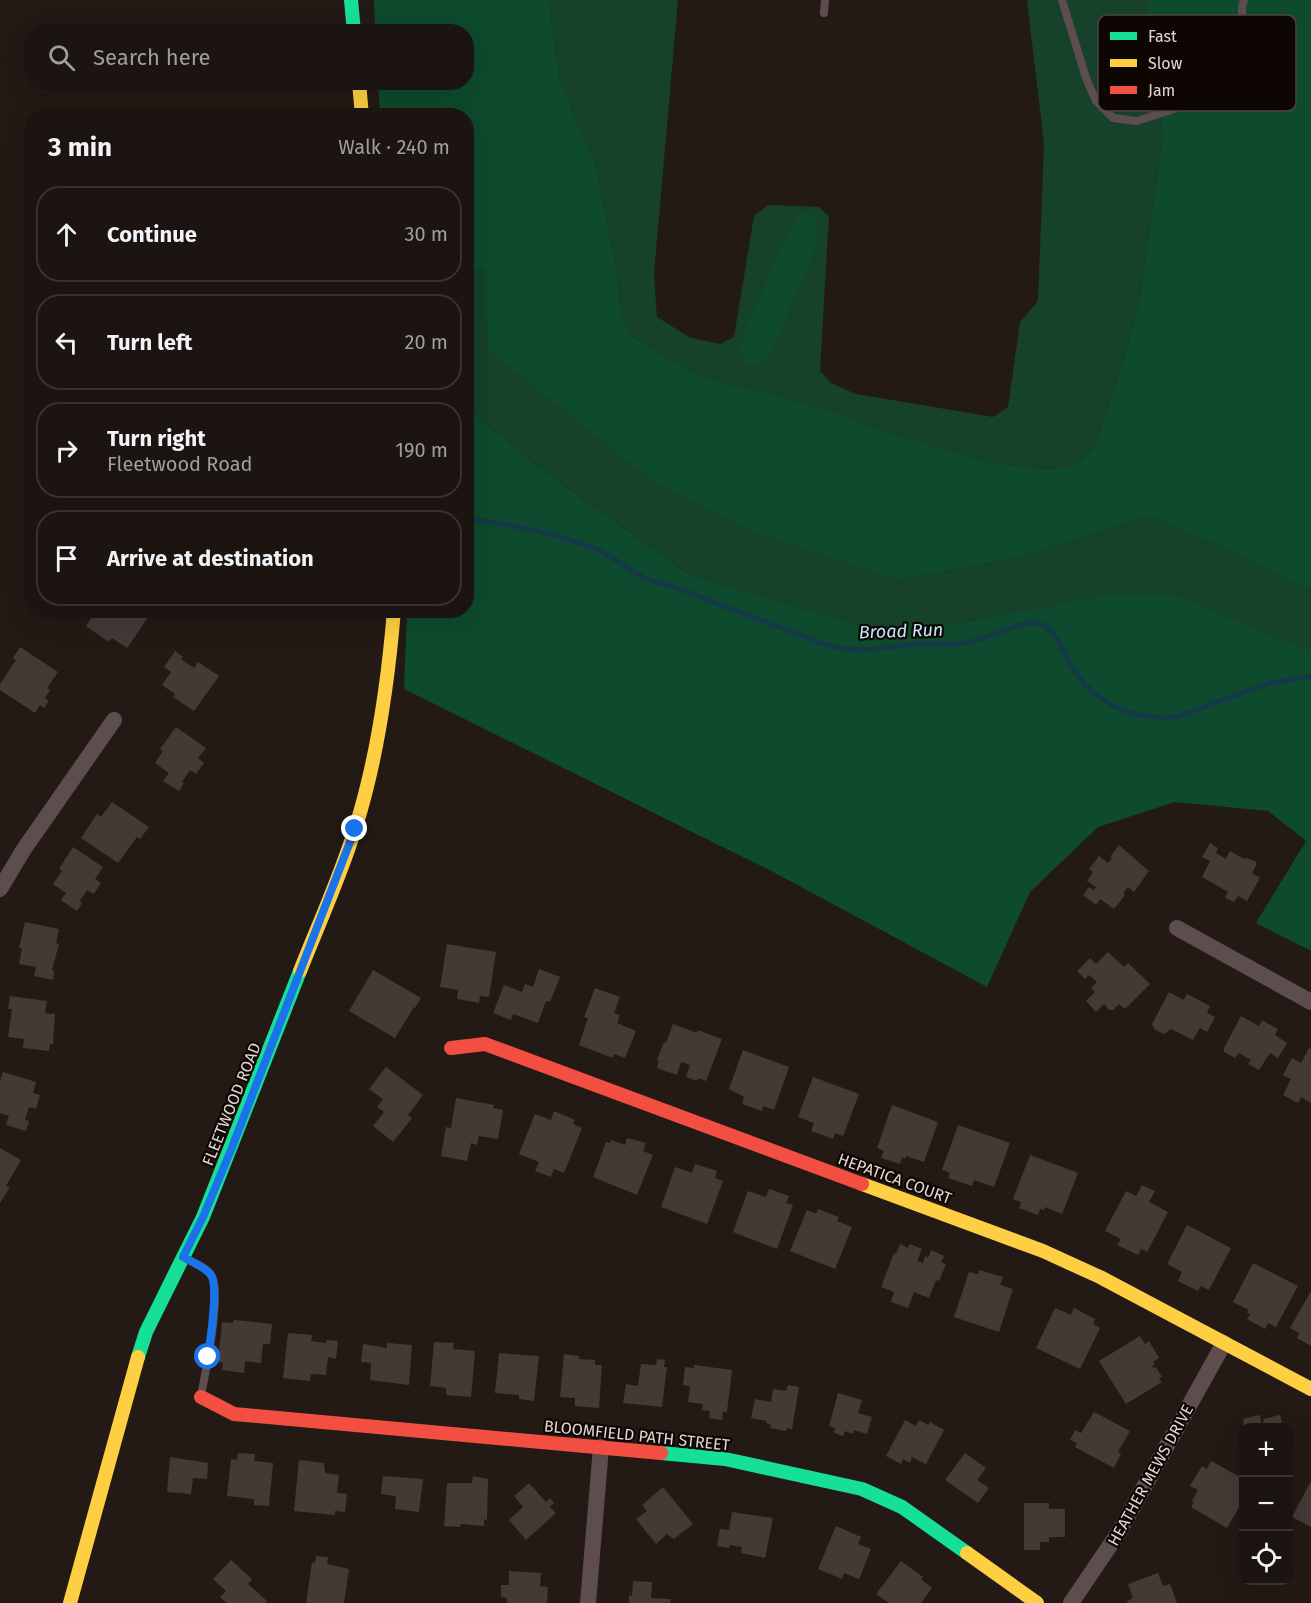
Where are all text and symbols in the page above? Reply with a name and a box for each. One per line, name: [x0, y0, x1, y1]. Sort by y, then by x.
legend: [1098, 15, 1296, 111]
search box: [24, 24, 474, 90]
text: Fast: [1148, 27, 1177, 46]
icon: search: [45, 41, 78, 74]
text: Search here: [93, 44, 211, 71]
text: Slow: [1148, 54, 1183, 73]
text: Jam: [1148, 81, 1175, 100]
text: 3 min: [48, 132, 112, 163]
text: Walk · 240 m: [338, 135, 450, 159]
icon: ahead: [50, 218, 83, 251]
text: Continue: [107, 221, 197, 248]
text: 30 m: [404, 222, 448, 246]
icon: left: [50, 326, 83, 359]
text: Turn left: [107, 329, 192, 356]
text: 20 m: [405, 330, 448, 354]
text: Turn right: [107, 425, 206, 452]
icon: right: [50, 434, 83, 467]
text: 190 m: [395, 438, 448, 462]
text: Fleetwood Road: [107, 452, 252, 476]
icon: arrive: [50, 542, 83, 575]
text: Arrive at destination: [107, 545, 314, 572]
water label: Broad Run: [858, 619, 944, 643]
route end: [341, 815, 367, 841]
street label: FLEETWOOD ROAD: [198, 1040, 265, 1168]
street label: HEPATICA COURT: [835, 1149, 955, 1208]
route start: [194, 1343, 220, 1369]
street label: HEATHER MEWS DRIVE: [1104, 1401, 1197, 1549]
street label: BLOOMFIELD PATH STREET: [543, 1416, 732, 1455]
map controls: [1239, 1423, 1293, 1585]
button: +: [1239, 1423, 1293, 1477]
button: −: [1239, 1477, 1293, 1531]
button: locate: [1239, 1531, 1293, 1585]

